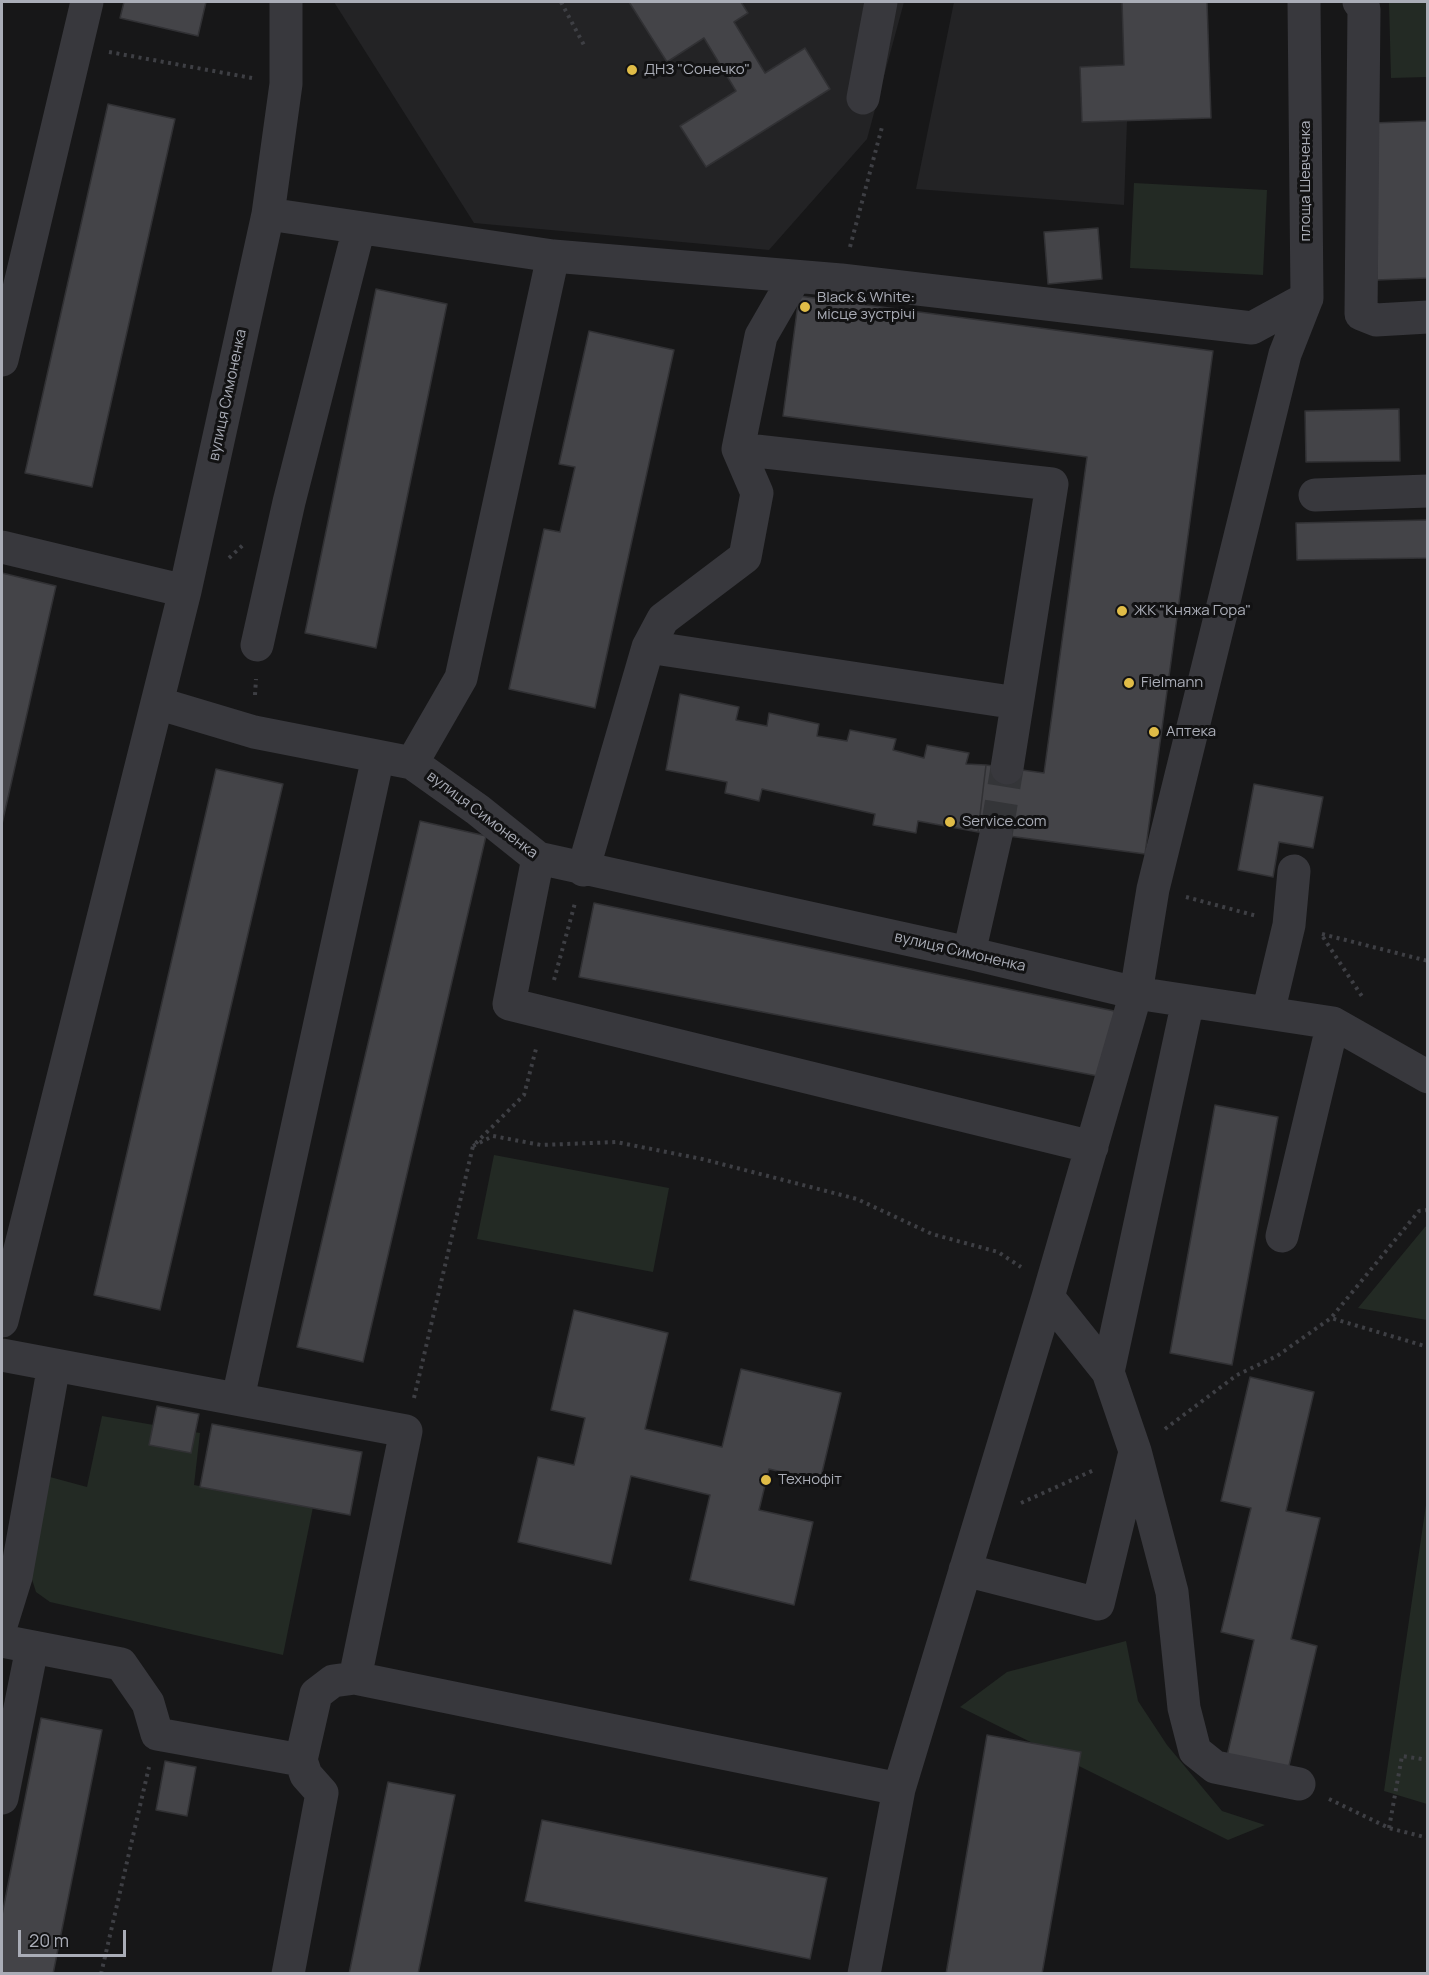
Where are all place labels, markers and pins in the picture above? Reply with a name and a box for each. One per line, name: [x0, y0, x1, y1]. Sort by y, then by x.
place label: ДНЗ "Сонечко": [644, 61, 750, 79]
marker: ДНЗ "Сонечко": [625, 63, 639, 77]
place label: Black & White: місце зустрічі: [817, 289, 915, 324]
marker: Black & White: місце зустрічі: [798, 300, 812, 314]
place label: ЖК "Княжа Гора": [1134, 602, 1251, 620]
marker: ЖК "Княжа Гора": [1115, 604, 1129, 618]
place label: Fielmann: [1141, 674, 1203, 692]
marker: Fielmann: [1122, 676, 1136, 690]
place label: Аптека: [1166, 723, 1216, 741]
marker: Аптека: [1147, 725, 1161, 739]
place label: Service.com: [962, 813, 1047, 831]
marker: Service.com: [943, 815, 957, 829]
place label: Технофіт: [778, 1471, 842, 1489]
marker: Технофіт: [759, 1473, 773, 1487]

